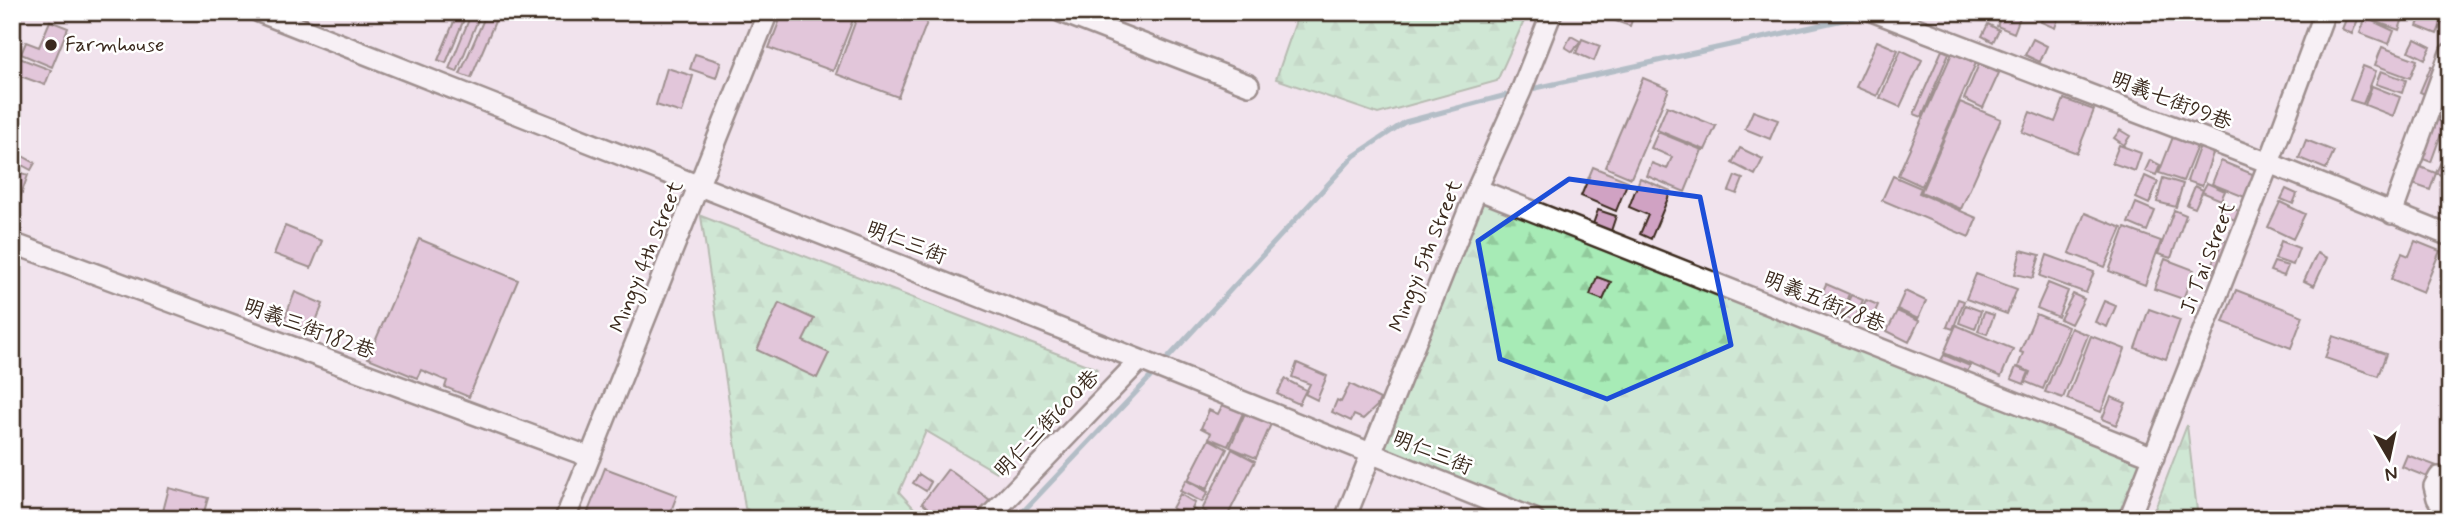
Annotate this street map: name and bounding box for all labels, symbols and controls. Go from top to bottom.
place label: Farmhouse [65,31,165,59]
marker: Farmhouse [43,37,59,53]
street label: 明義七街99巷 [2106,65,2236,137]
street label: Mingyi 5th Street [1383,175,1470,337]
street label: Mingyi 4th Street [604,176,691,337]
street label: Ji Tai Street [2174,197,2242,318]
street label: 明仁三街 [862,215,950,271]
street label: 明義五街78巷 [1759,265,1889,339]
street label: 明義三街182巷 [239,292,379,366]
street label: 明仁三街600巷 [988,364,1106,484]
north arrow [2354,422,2424,492]
street label: 明仁三街 [1388,424,1476,482]
text: N [2383,460,2400,487]

